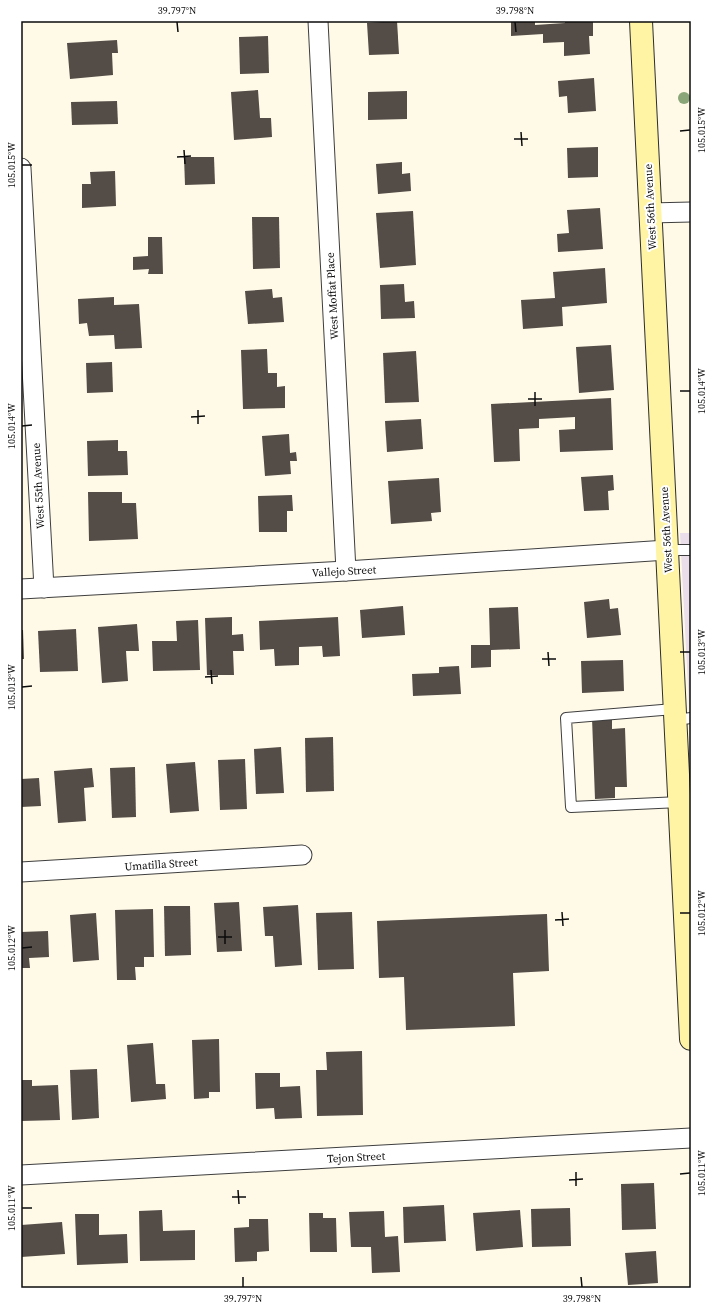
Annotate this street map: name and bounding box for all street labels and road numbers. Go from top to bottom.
street label: West 56th Avenue [641,163,660,250]
street label: West Moffat Place [323,252,342,340]
street label: West 55th Avenue [29,442,48,529]
street label: West 56th Avenue [657,486,676,573]
street label: Vallejo Street [311,562,377,581]
street label: Umatilla Street [124,854,198,875]
street label: Tejon Street [327,1148,386,1167]

